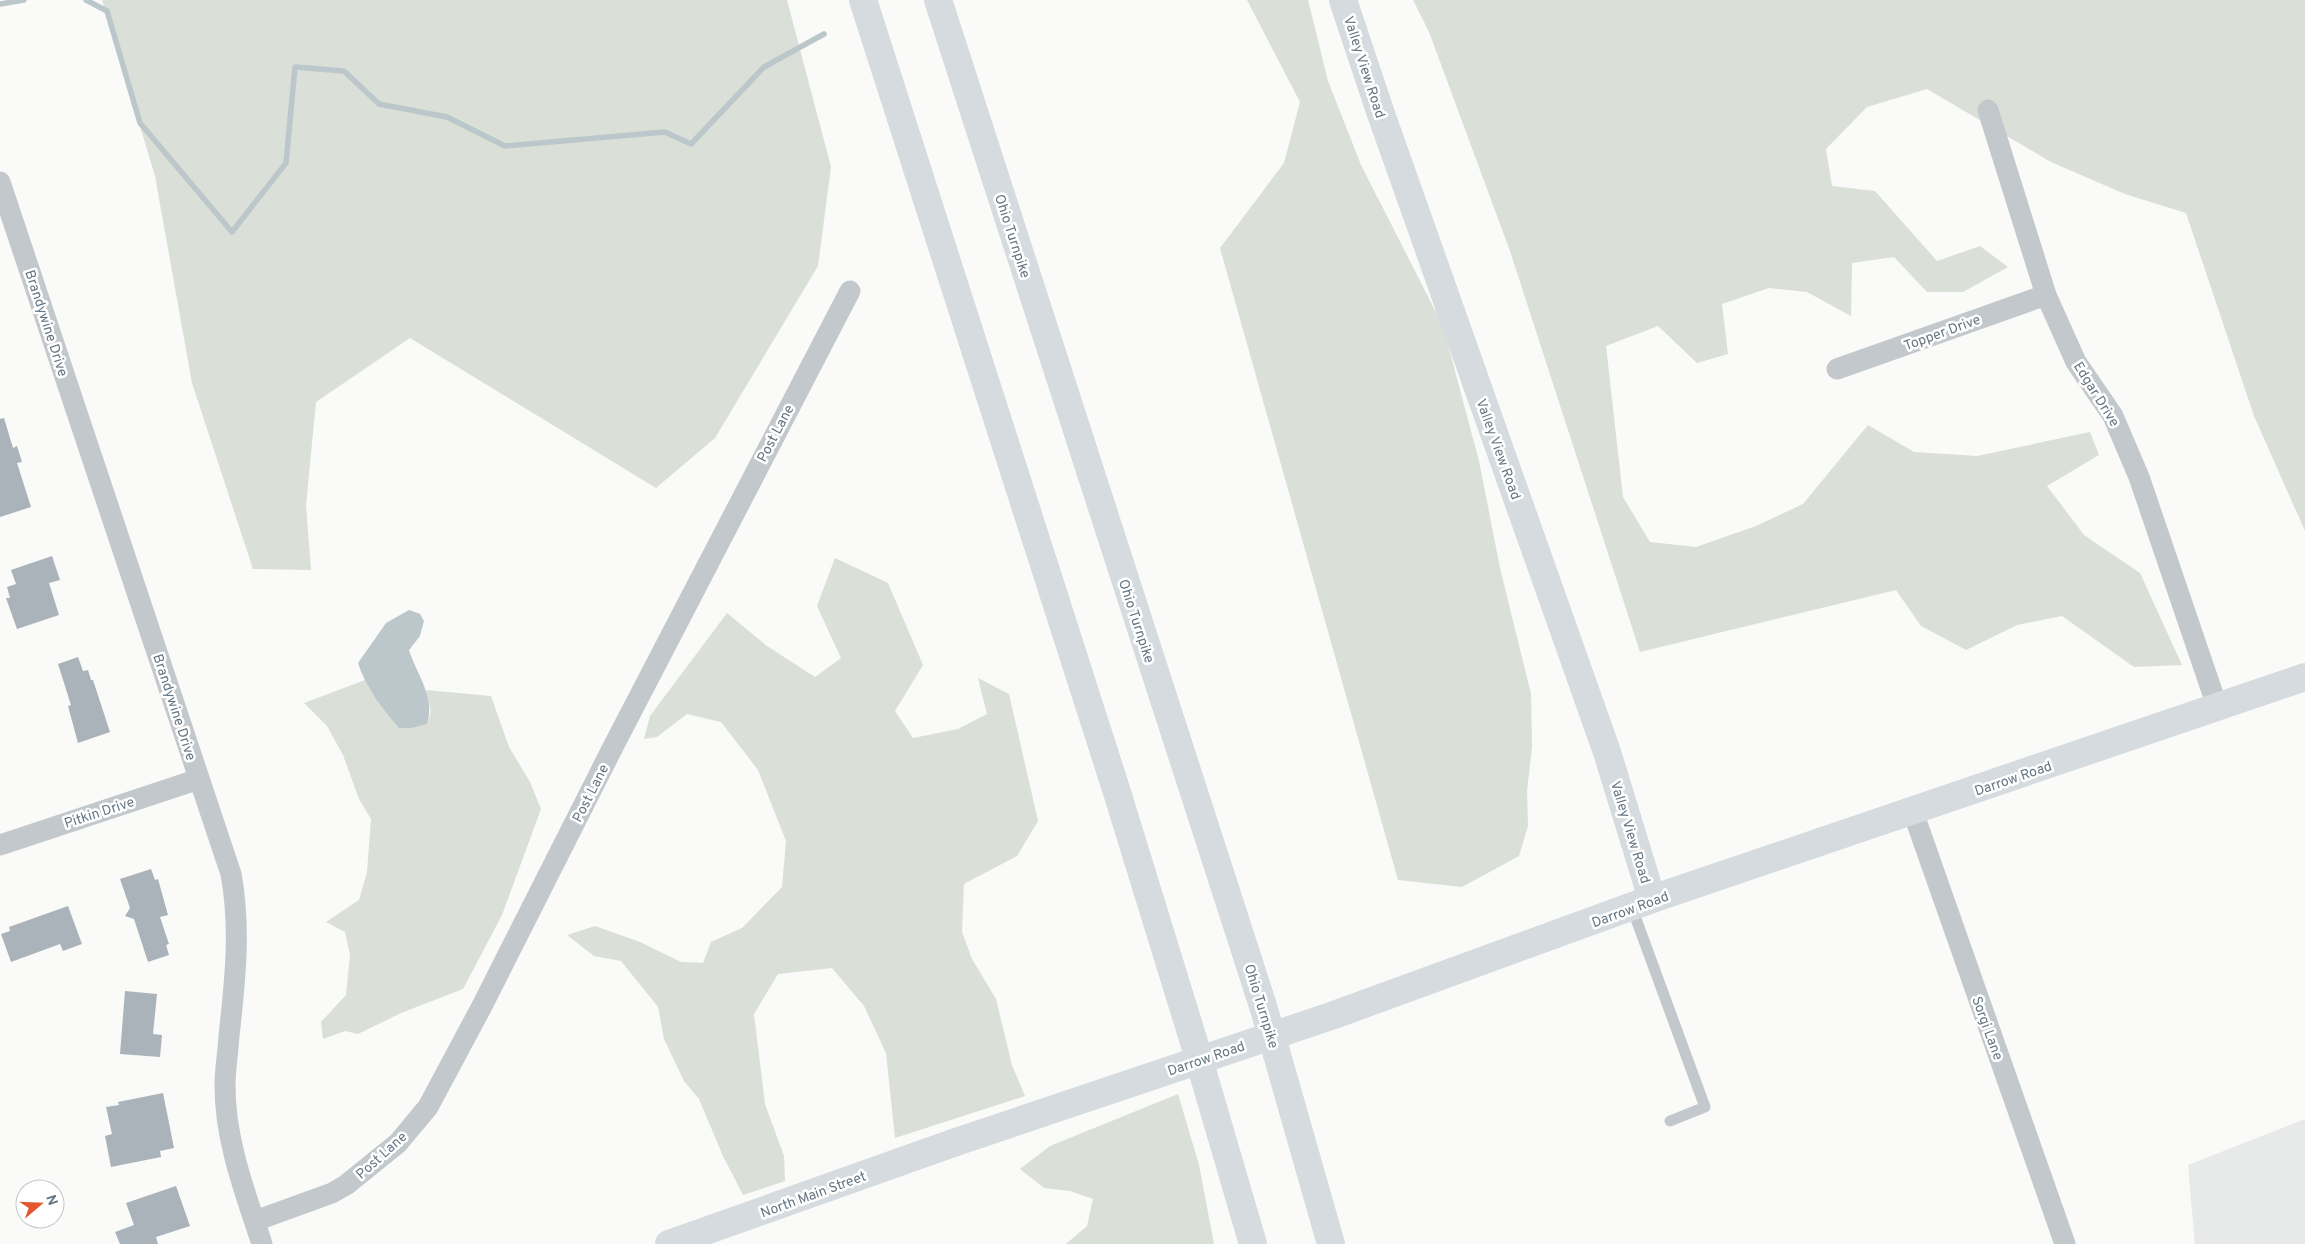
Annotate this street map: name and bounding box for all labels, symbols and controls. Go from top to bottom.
street label: Valley View Road [1339,14,1388,121]
street label: Ohio Turnpike [990,192,1033,281]
street label: Brandywine Drive [20,268,71,379]
street label: Topper Drive [1902,312,1983,355]
street label: Edgar Drive [2069,359,2122,430]
street label: Valley View Road [1471,397,1524,502]
street label: Post Lane [754,402,799,465]
street label: Ohio Turnpike [1114,577,1157,666]
street label: Brandywine Drive [148,652,199,763]
street label: Darrow Road [1973,758,2054,801]
street label: Post Lane [570,762,613,825]
street label: Valley View Road [1606,779,1653,886]
street label: Pitkin Drive [62,794,137,833]
street label: Darrow Road [1590,889,1671,932]
street label: Ohio Turnpike [1240,962,1281,1051]
street label: Sorgi Lane [1967,994,2006,1063]
street label: Darrow Road [1166,1038,1247,1081]
street label: Post Lane [353,1129,411,1183]
street label: North Main Street [758,1168,869,1222]
north arrow [15,1179,65,1229]
text: N [41,1193,61,1208]

